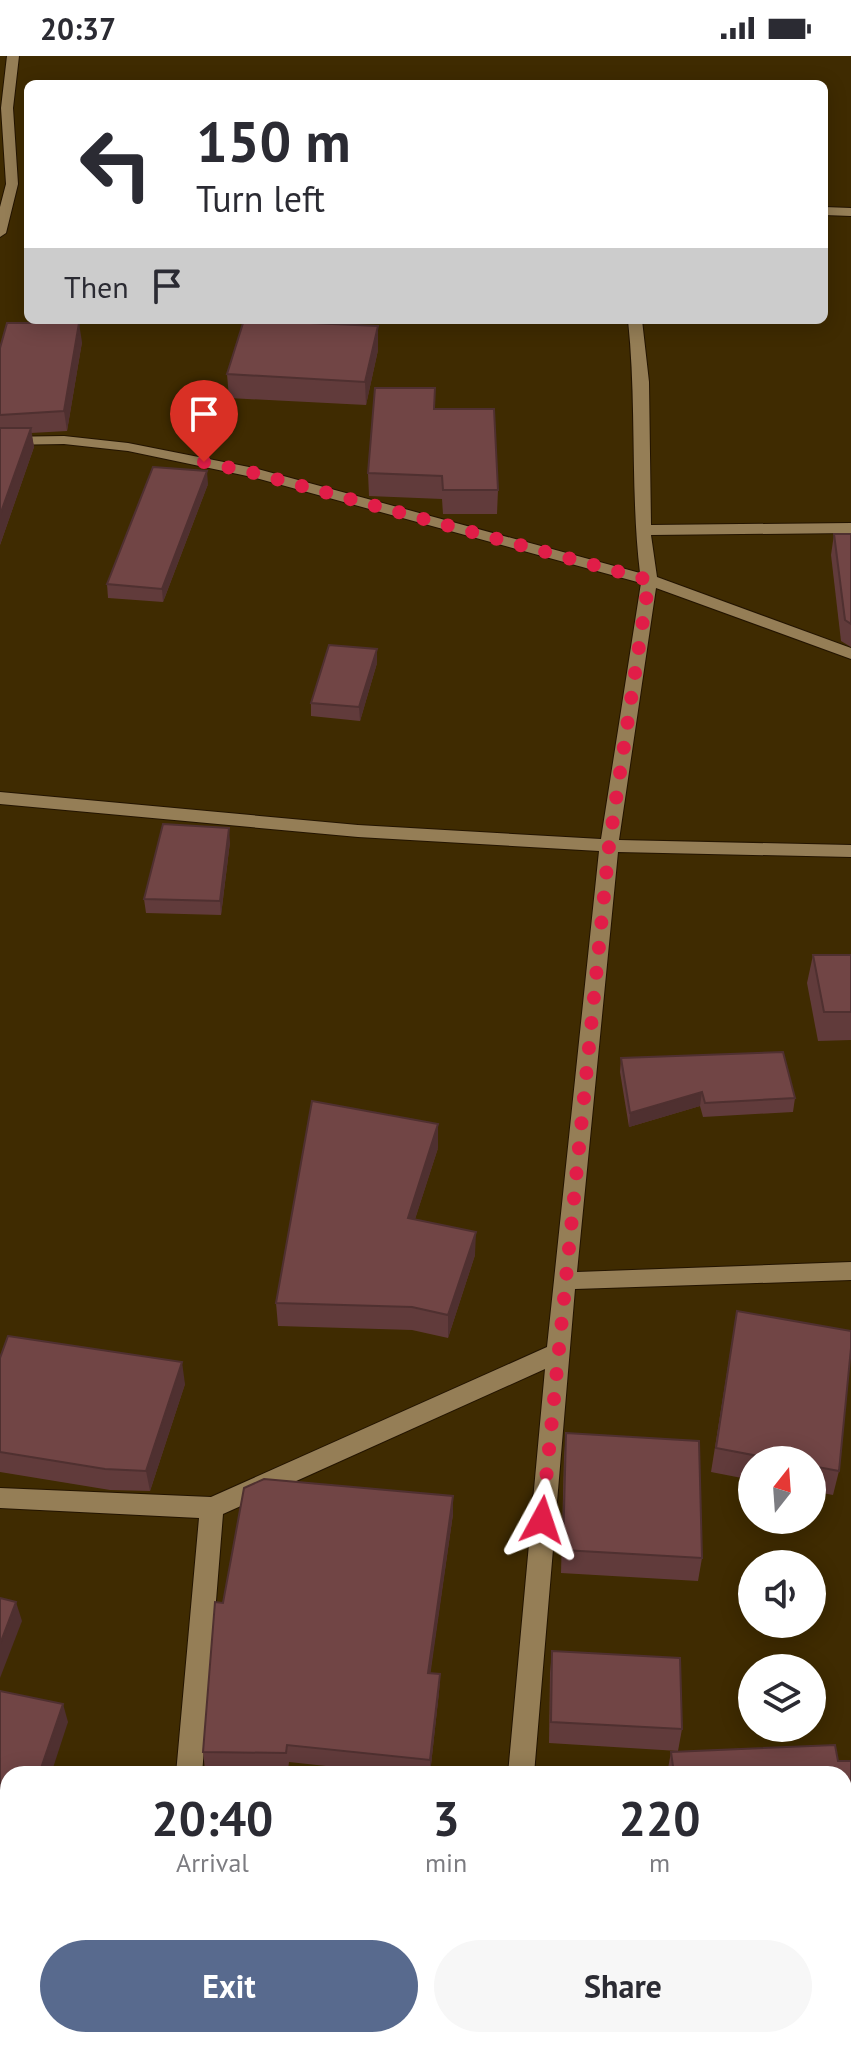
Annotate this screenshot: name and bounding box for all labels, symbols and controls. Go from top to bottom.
text: 20:37 [40,9,116,48]
text: 150 m [196,105,351,177]
icon: left [64,112,168,216]
text: Turn left [196,175,325,222]
icon: arrive [145,264,189,308]
text: Then [64,267,129,306]
pin [170,380,238,462]
icon: arrive [182,392,226,436]
north arrow [738,1446,826,1534]
map controls [738,1446,826,1742]
position arrow [500,1478,584,1562]
button: sound [738,1550,826,1638]
button: layers [738,1654,826,1742]
text: 20:40 [152,1787,273,1849]
text: 3 [432,1787,460,1849]
text: 220 [619,1787,700,1849]
text: Arrival [176,1846,249,1879]
text: min [425,1846,467,1879]
text: m [649,1846,670,1879]
button: Exit [40,1940,418,2032]
button: Share [434,1940,812,2032]

